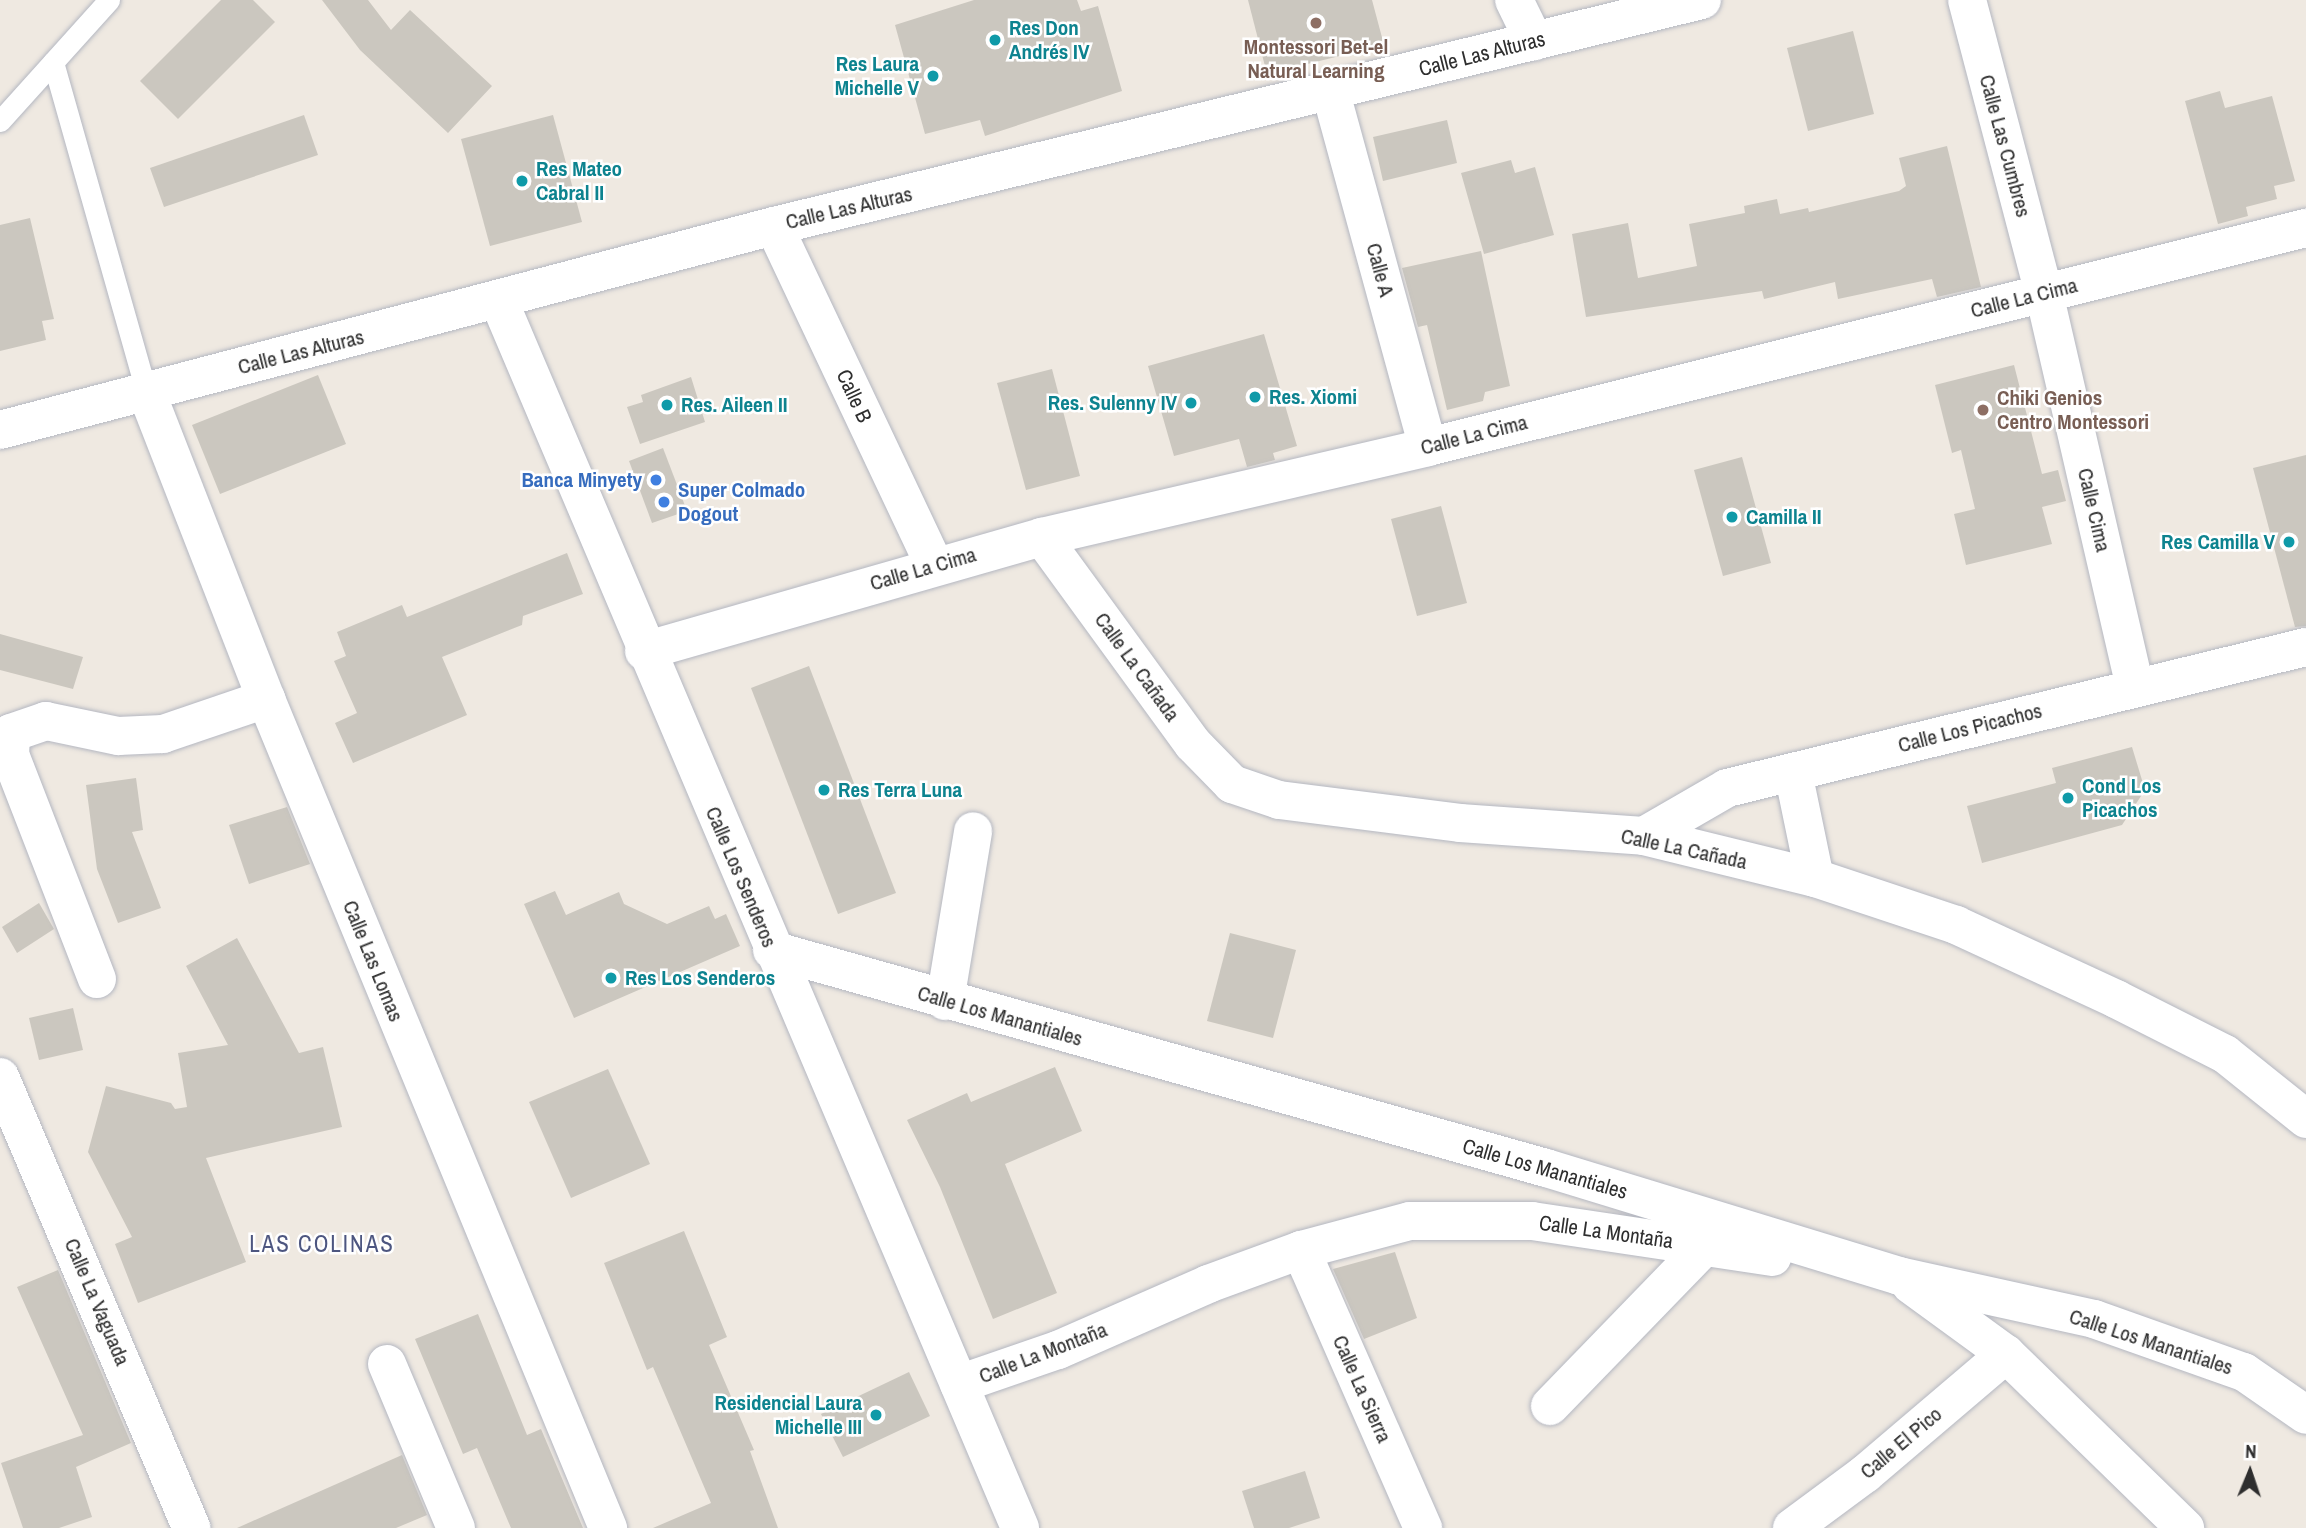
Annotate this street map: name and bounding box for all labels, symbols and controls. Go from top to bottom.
place label: Res Don Andrés IV [1009,15,1089,65]
marker: Montessori Bet-el Natural Learning [1308,15,1324,31]
street label: Calle Las Alturas [1416,26,1548,82]
marker: Res Don Andrés IV [987,32,1003,48]
place label: Montessori Bet-el Natural Learning [1244,34,1388,84]
place label: Res Laura Michelle V [835,51,919,101]
marker: Res Laura Michelle V [925,68,941,84]
street label: Calle Las Cumbres [1974,72,2036,220]
place label: Res Mateo Cabral II [536,156,622,206]
marker: Res Mateo Cabral II [514,173,530,189]
street label: Calle Las Alturas [783,181,915,235]
street label: Calle A [1361,240,1399,300]
street label: Calle La Cima [1968,273,2080,323]
street label: Calle Las Alturas [235,324,367,380]
street label: Calle B [831,366,877,426]
place label: Res. Xiomi [1269,384,1357,410]
place label: Chiki Genios Centro Montessori [1997,385,2149,435]
marker: Res. Xiomi [1247,389,1263,405]
place label: Res. Sulenny IV [1048,390,1177,416]
place label: Res. Aileen II [681,392,788,418]
marker: Res. Sulenny IV [1183,395,1199,411]
marker: Res. Aileen II [659,397,675,413]
marker: Chiki Genios Centro Montessori [1975,402,1991,418]
street label: Calle La Cima [1418,410,1530,460]
street label: Calle Cima [2072,466,2116,554]
place label: Banca Minyety [521,467,642,493]
marker: Banca Minyety [648,472,664,488]
place label: Super Colmado Dogout [678,477,805,527]
marker: Super Colmado Dogout [656,494,672,510]
place label: Camilla II [1746,504,1822,530]
marker: Camilla II [1724,509,1740,525]
place label: Res Camilla V [2161,529,2275,555]
marker: Res Camilla V [2281,534,2297,550]
street label: Calle La Cima [867,542,979,596]
street label: Calle La Cañada [1089,608,1185,726]
street label: Calle Los Picachos [1895,698,2045,758]
place label: Cond Los Picachos [2082,773,2161,823]
place label: Res Terra Luna [838,777,962,803]
marker: Res Terra Luna [816,782,832,798]
marker: Cond Los Picachos [2060,790,2076,806]
street label: Calle Los Senderos [700,803,782,951]
street label: Calle La Cañada [1619,823,1749,875]
street label: Calle Las Lomas [337,897,409,1025]
place label: Res Los Senderos [625,965,775,991]
marker: Res Los Senderos [603,970,619,986]
street label: Calle Los Manantiales [915,980,1085,1052]
street label: Calle Los Manantiales [1460,1133,1630,1205]
street label: Calle La Montaña [1537,1210,1675,1254]
district label: LAS COLINAS [251,1230,393,1258]
street label: Calle La Vaguada [59,1235,135,1369]
street label: Calle Los Manantiales [2066,1304,2236,1380]
street label: Calle La Montaña [975,1317,1111,1389]
street label: Calle La Sierra [1327,1331,1397,1447]
place label: Residencial Laura Michelle III [715,1390,862,1440]
street label: Calle El Pico [1855,1402,1947,1484]
marker: Residencial Laura Michelle III [868,1407,884,1423]
north arrow [2215,1437,2285,1507]
text: N [2245,1438,2257,1464]

